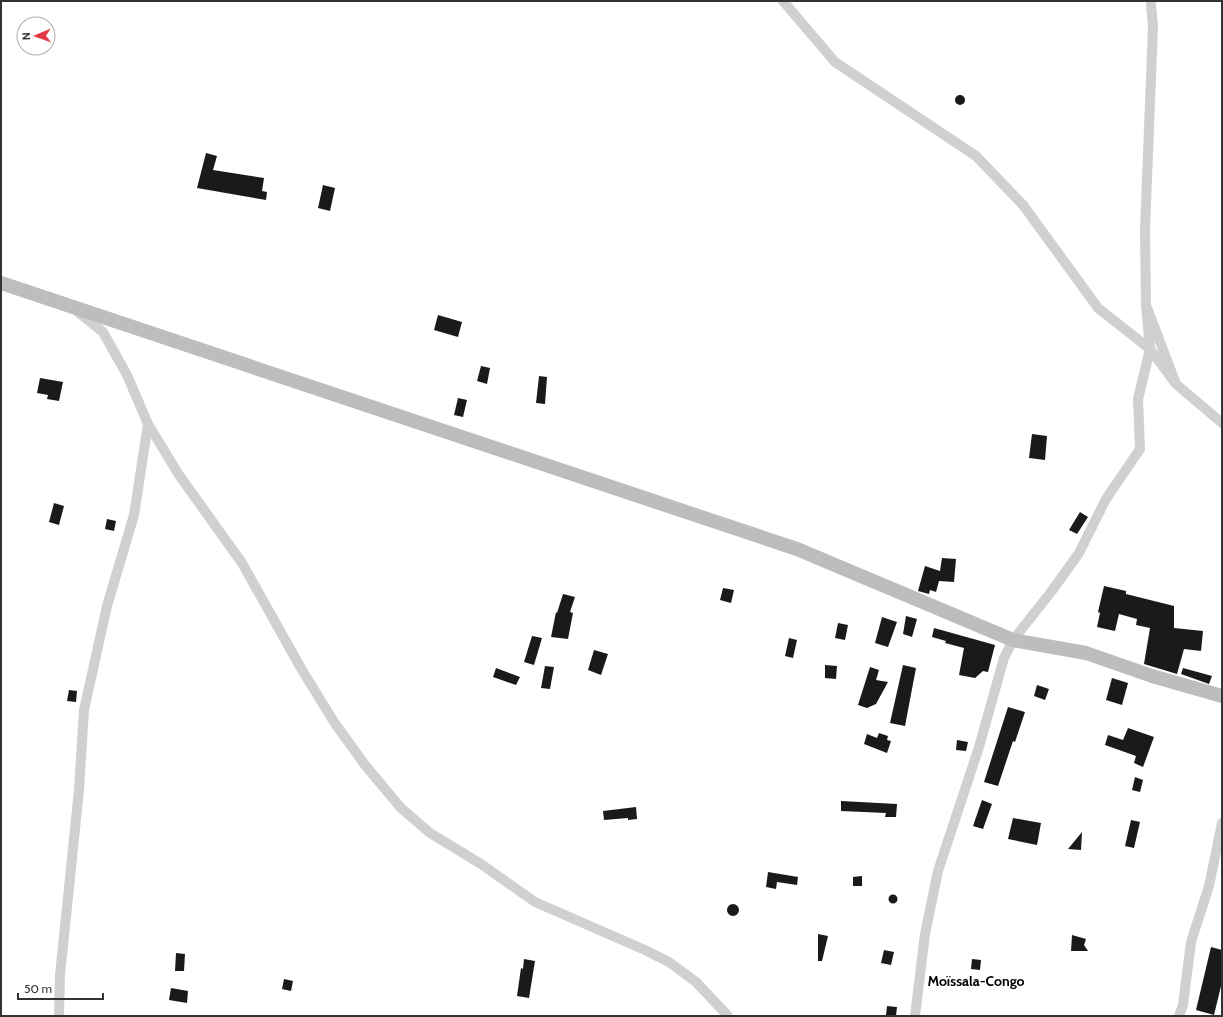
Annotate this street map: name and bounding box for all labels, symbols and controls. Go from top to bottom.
north arrow [16,16,56,56]
text: N [19,32,33,40]
district label: Moïssala-Congo [927,972,1025,990]
scale bar [18,975,103,1001]
text: 50 m [24,981,52,996]

